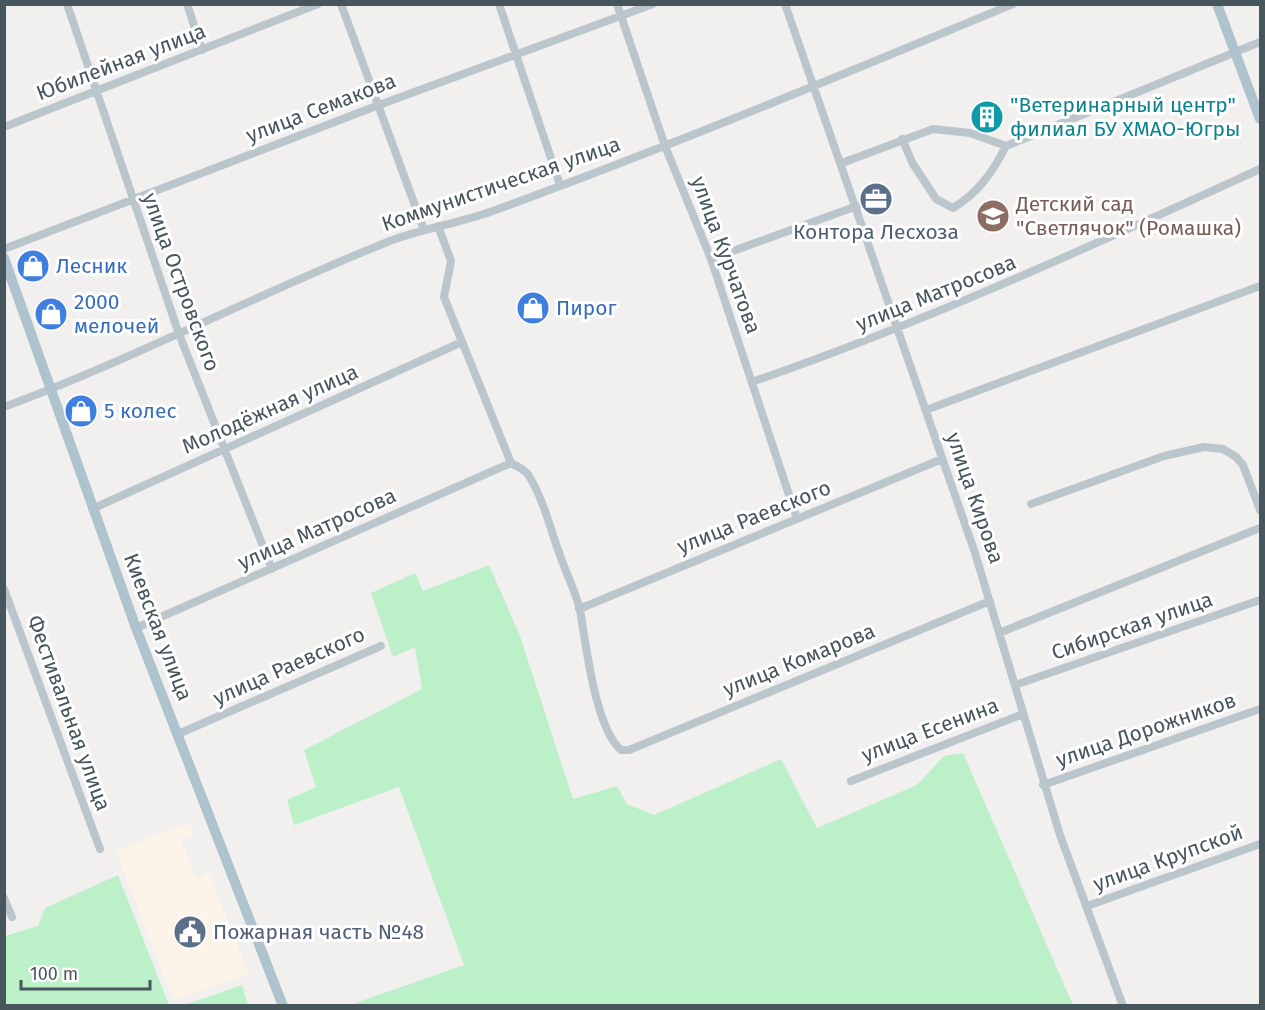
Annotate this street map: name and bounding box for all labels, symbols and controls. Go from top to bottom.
street label: Юбилейная улица [33,18,209,106]
street label: улица Семакова [242,67,400,149]
place label: "Ветеринарный центр" филиал БУ ХМАО-Югры [1010,92,1240,142]
building icon: "Ветеринарный центр" филиал БУ ХМАО-Югры [969,99,1005,135]
street label: Коммунистическая улица [378,131,624,237]
street label: улица Курчатова [685,173,767,337]
office icon: Контора Лесхоза [858,181,894,217]
street label: улица Островского [137,189,225,375]
place label: Детский сад "Светлячок" (Ромашка) [1015,191,1241,241]
school or university icon: Детский сад "Светлячок" (Ромашка) [975,198,1011,234]
place label: Контора Лесхоза [793,219,959,245]
shop icon: Лесник [15,248,51,284]
street label: улица Матросова [852,249,1020,337]
place label: Лесник [56,253,127,279]
place label: 2000 мелочей [74,289,159,339]
shop icon: Пирог [515,290,551,326]
place label: Пирог [556,295,617,321]
shop icon: 2000 мелочей [33,296,69,332]
street label: Молодёжная улица [178,358,362,460]
shop icon: 5 колес [63,393,99,429]
place label: 5 колес [104,398,176,424]
street label: улица Кирова [940,429,1010,567]
street label: улица Раевского [673,474,835,560]
street label: улица Матросова [234,482,400,576]
street label: Киевская улица [118,550,198,704]
street label: Сибирская улица [1048,586,1216,666]
street label: Фестивальная улица [22,612,116,814]
street label: улица Комарова [719,618,879,702]
street label: улица Раевского [209,621,369,711]
street label: улица Дорожников [1053,687,1239,773]
street label: улица Есенина [858,692,1002,768]
street label: улица Крупской [1090,819,1246,897]
public building icon: Пожарная часть №48 [172,914,208,950]
place label: Пожарная часть №48 [213,919,424,945]
scale bar [21,953,150,991]
text: 100 m [30,963,78,985]

